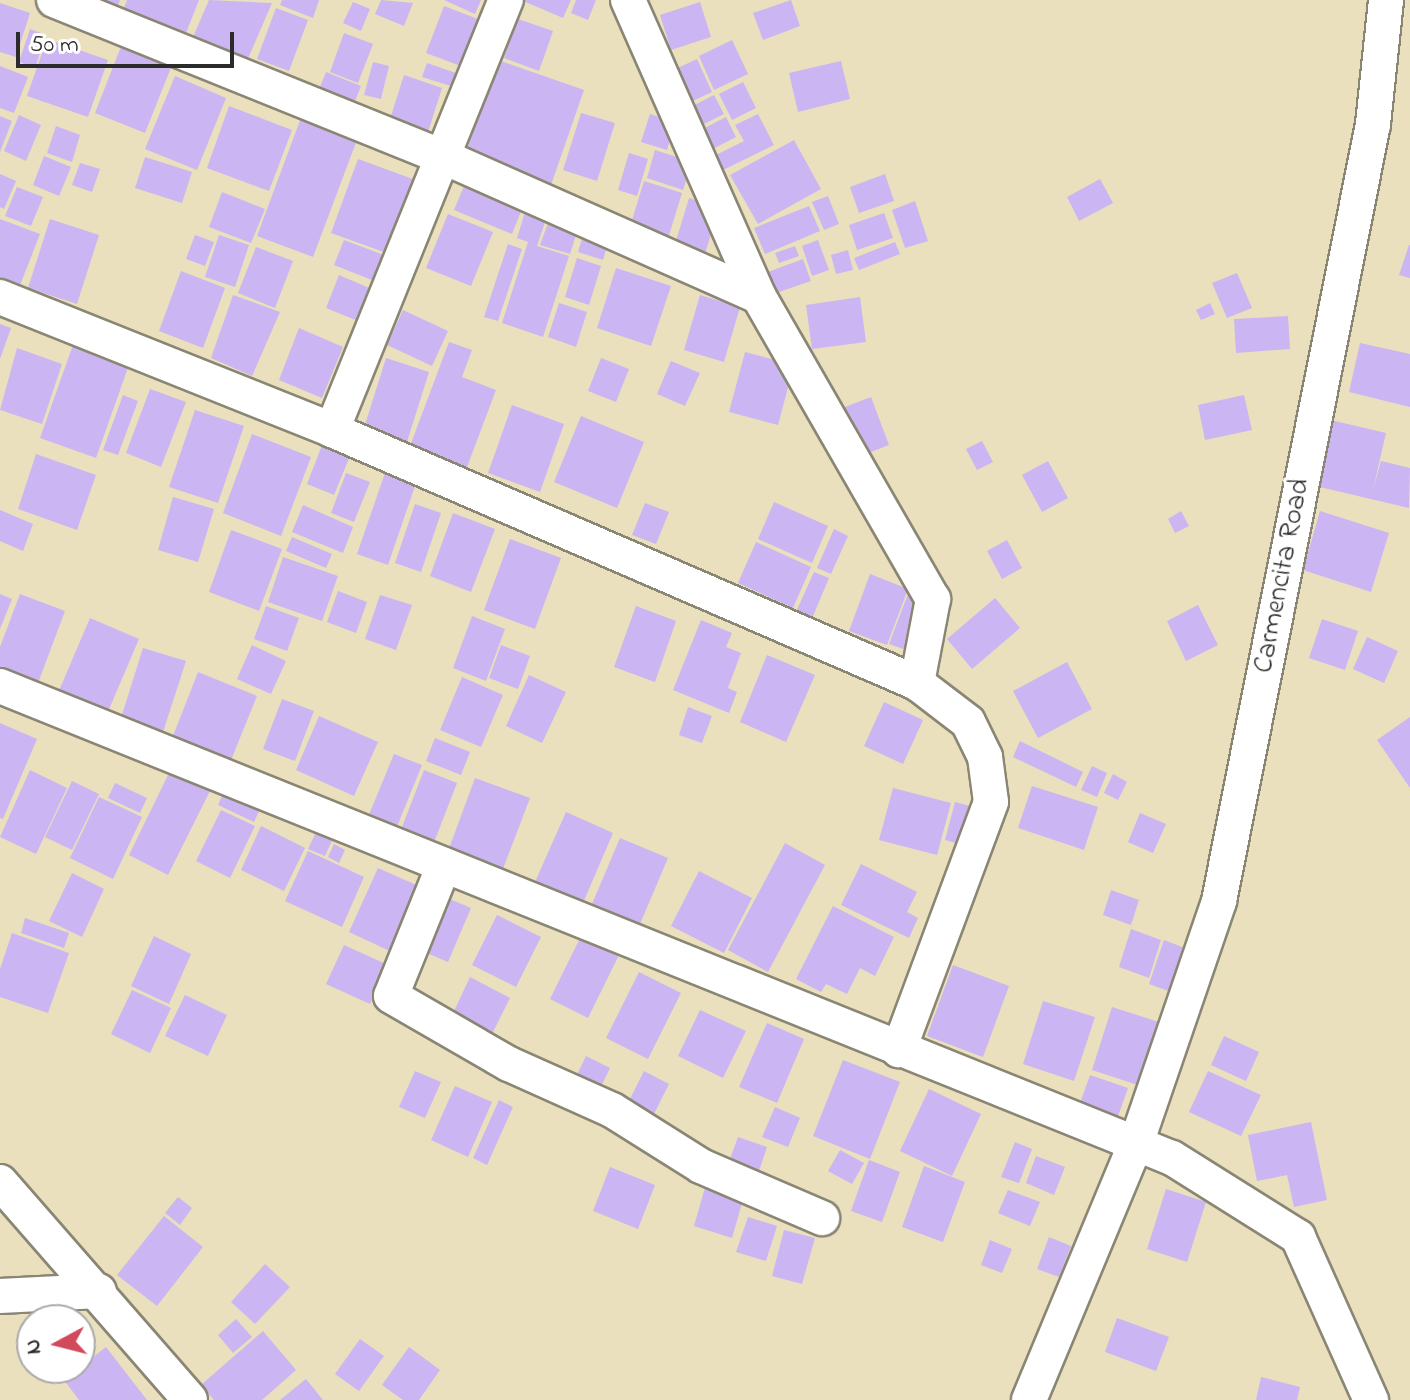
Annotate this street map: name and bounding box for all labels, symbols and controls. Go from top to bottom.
scale bar [20,16,238,66]
text: 50 m [30,28,79,63]
street label: Carmencita Road [1248,476,1318,676]
north arrow [16,1304,96,1384]
text: N [17,1337,51,1356]

